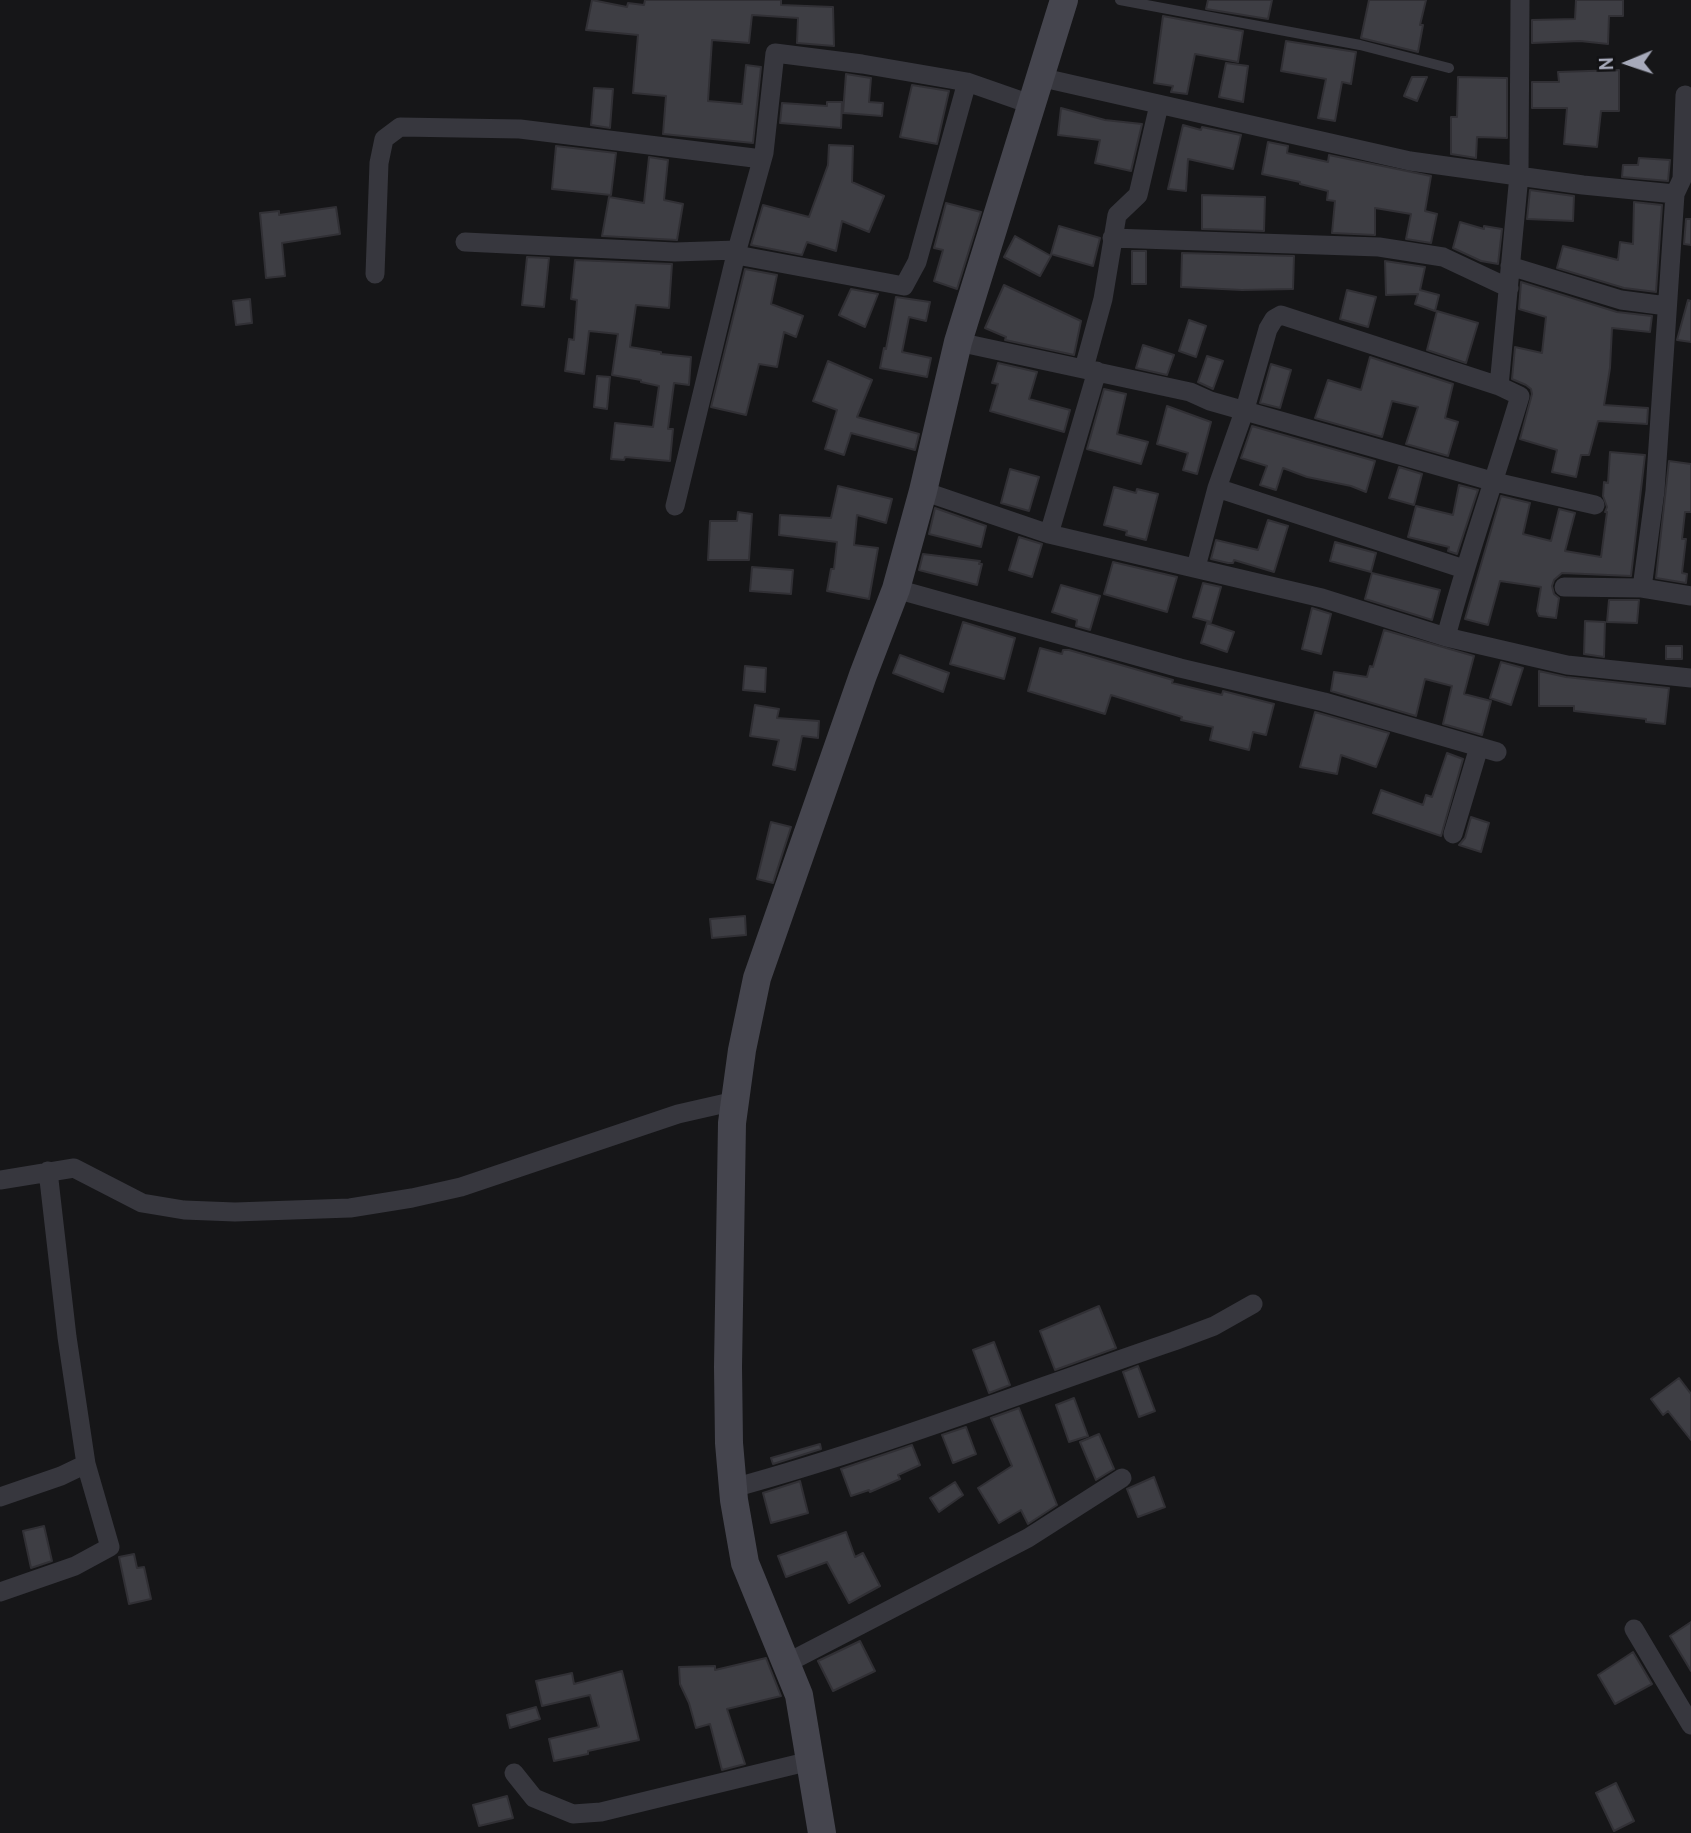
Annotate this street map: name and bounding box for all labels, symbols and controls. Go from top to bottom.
north arrow [1593,28,1663,98]
text: N [1595,57,1618,71]

